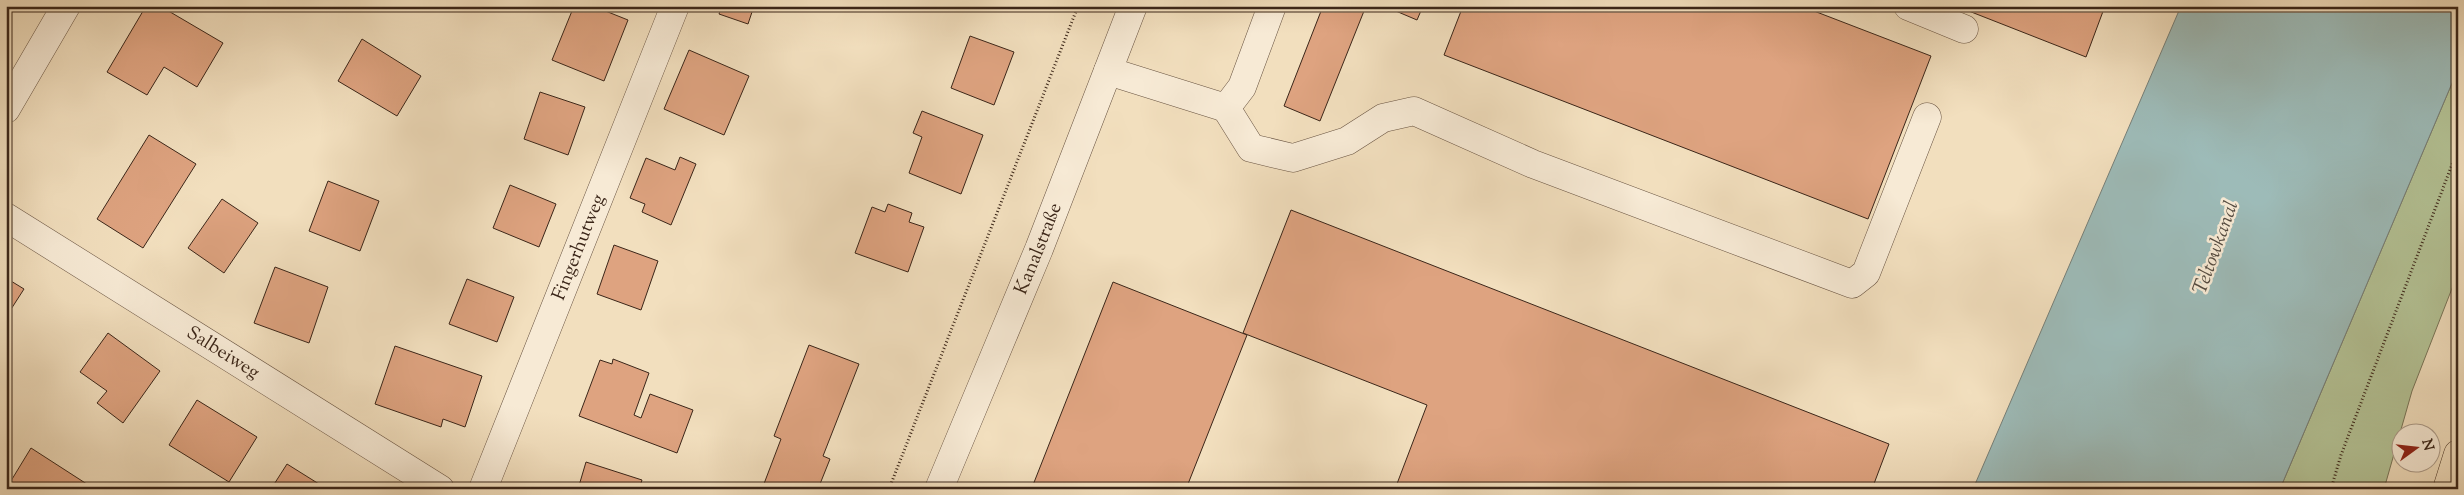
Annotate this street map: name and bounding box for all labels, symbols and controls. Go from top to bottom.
street label: Fingerhutweg [546,190,612,304]
water label: Teltowkanal [2187,197,2247,299]
street label: Kanalstraße [1008,199,1069,299]
street label: Salbeiweg [181,320,265,386]
north arrow [2392,422,2442,472]
text: N [2416,437,2438,453]

